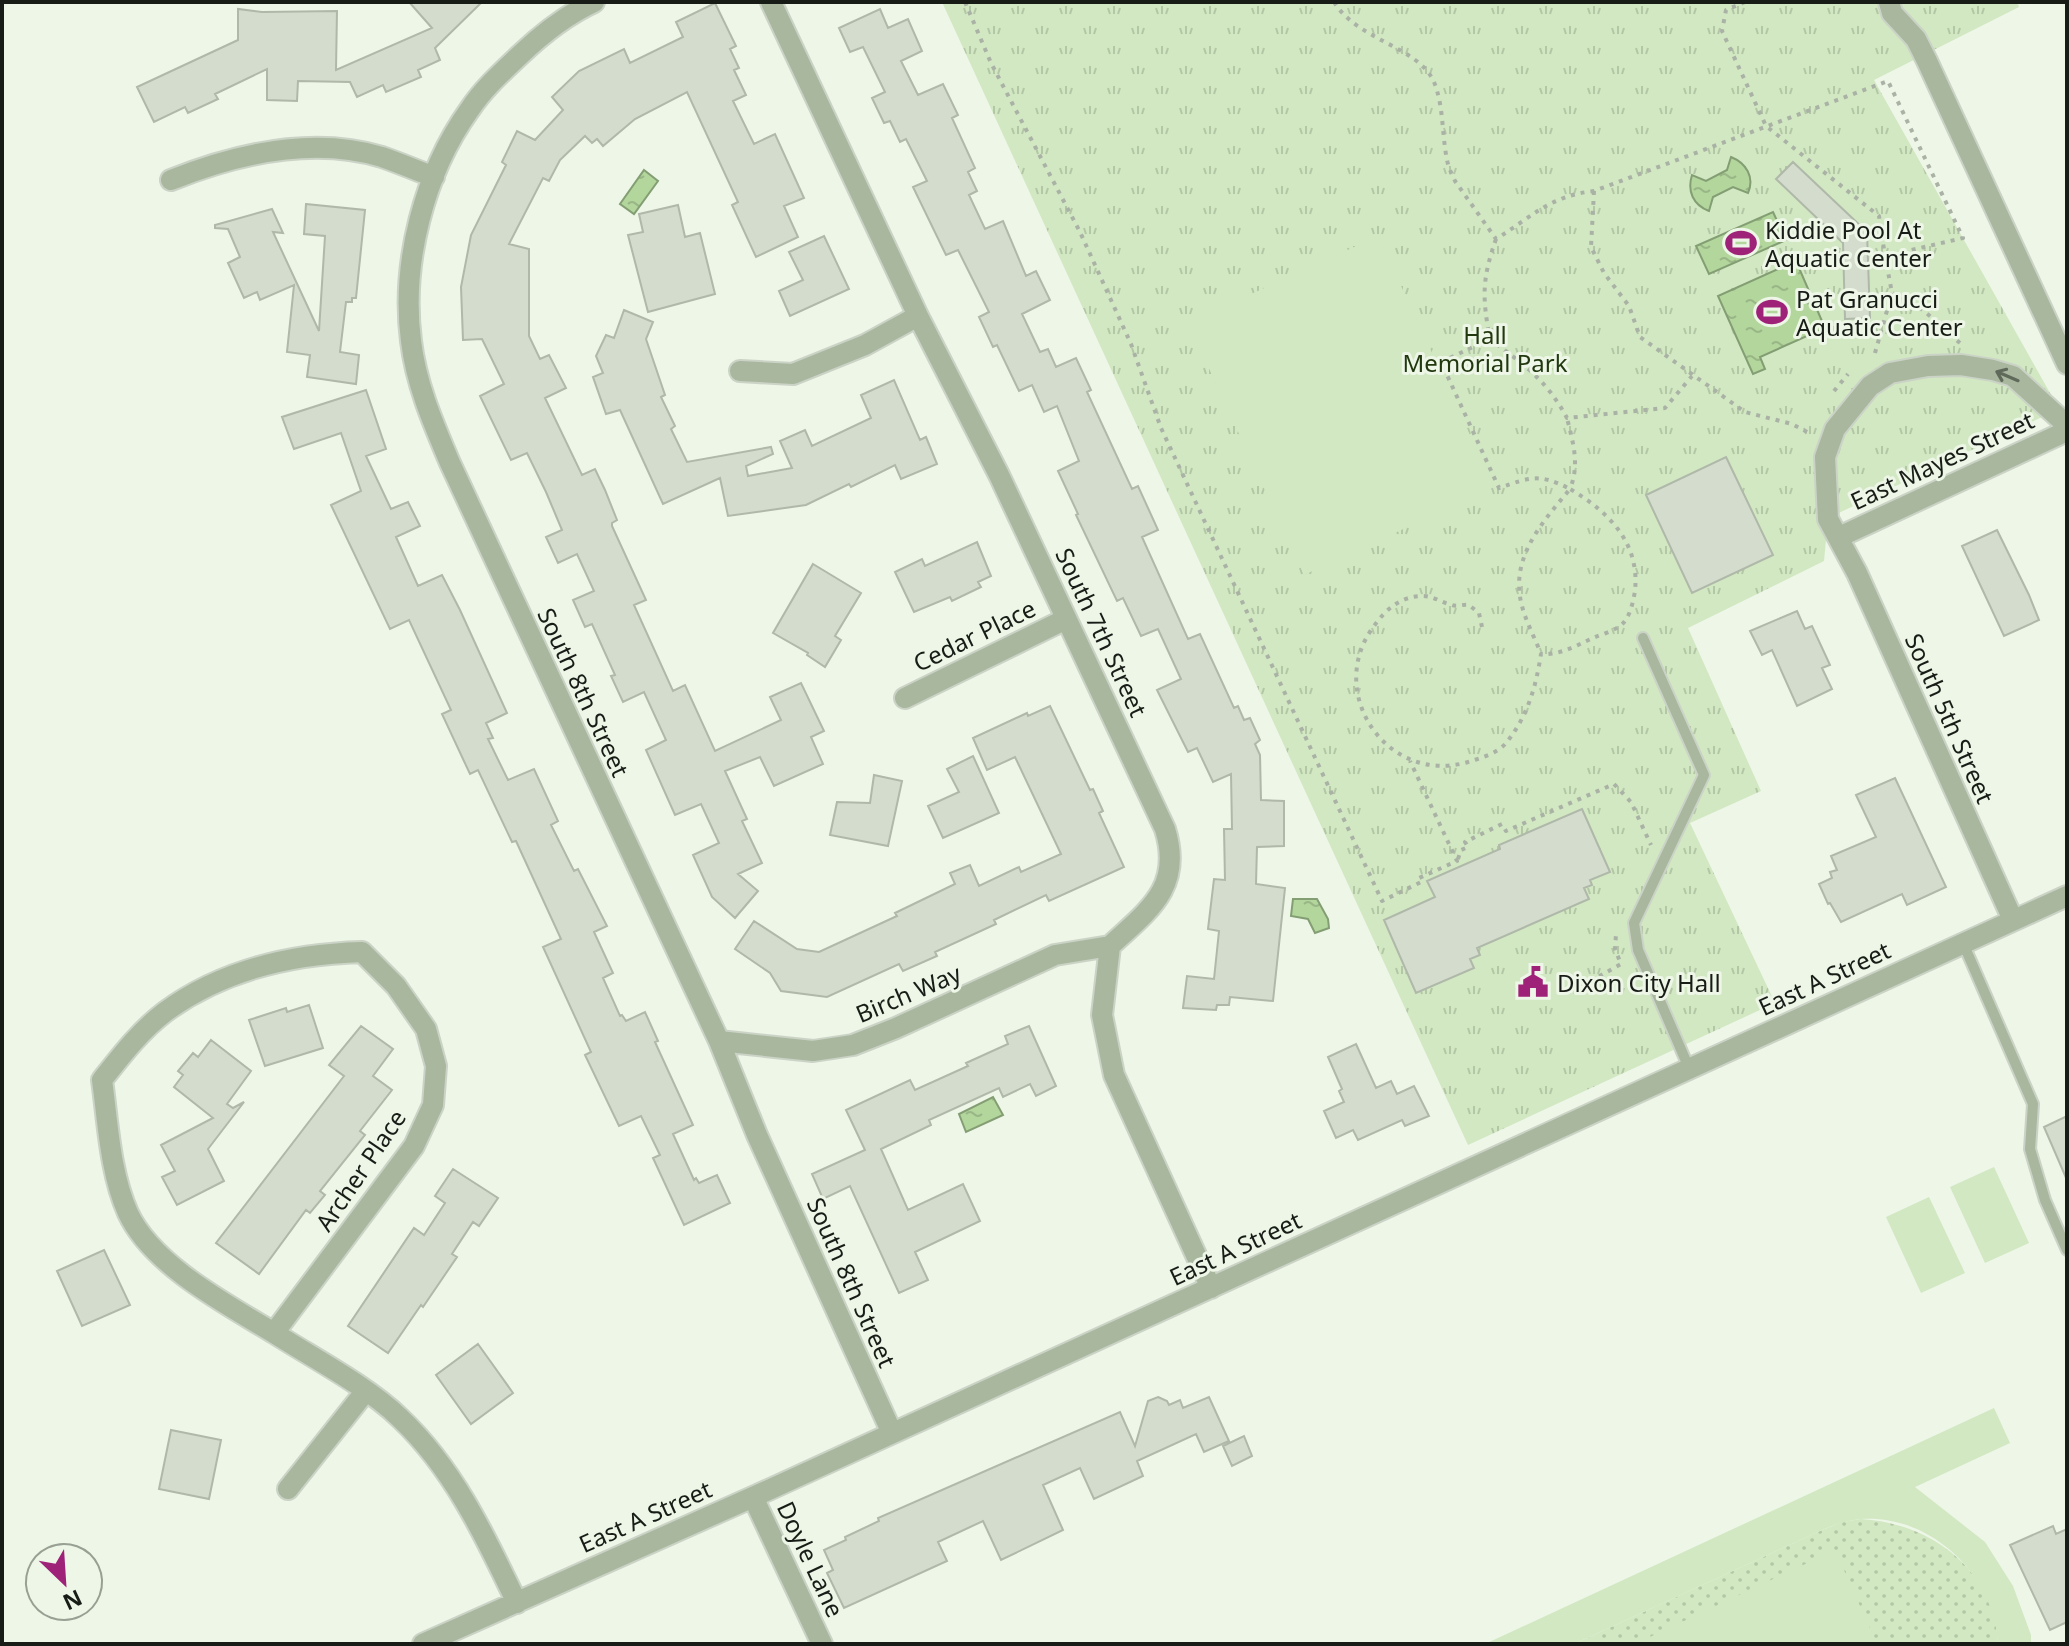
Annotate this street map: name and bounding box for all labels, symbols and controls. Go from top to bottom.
place label: Kiddie Pool At Aquatic Center [1765,213,1932,274]
sports icon: Kiddie Pool At Aquatic Center [1724,226,1758,260]
place label: Pat Granucci Aquatic Center [1796,282,1963,343]
sports icon: Pat Granucci Aquatic Center [1755,295,1789,329]
park label: Hall Memorial Park [1403,318,1568,379]
one-way arrow [1996,368,2020,383]
street label: East Mayes Street [1845,403,2039,517]
street label: South 7th Street [1048,542,1156,722]
street label: Cedar Place [907,591,1041,679]
street label: South 8th Street [530,602,638,782]
street label: South 5th Street [1898,628,2002,808]
street label: East A Street [1753,933,1896,1023]
street label: Birch Way [850,956,966,1030]
public building icon: Dixon City Hall [1516,965,1550,999]
place label: Dixon City Hall [1557,966,1721,999]
street label: Archer Place [307,1103,413,1237]
street label: South 8th Street [800,1192,904,1372]
street label: East A Street [1164,1203,1307,1293]
street label: East A Street [574,1472,717,1560]
street label: Doyle Lane [770,1496,852,1622]
north arrow [24,1542,104,1622]
text: N [58,1584,87,1618]

